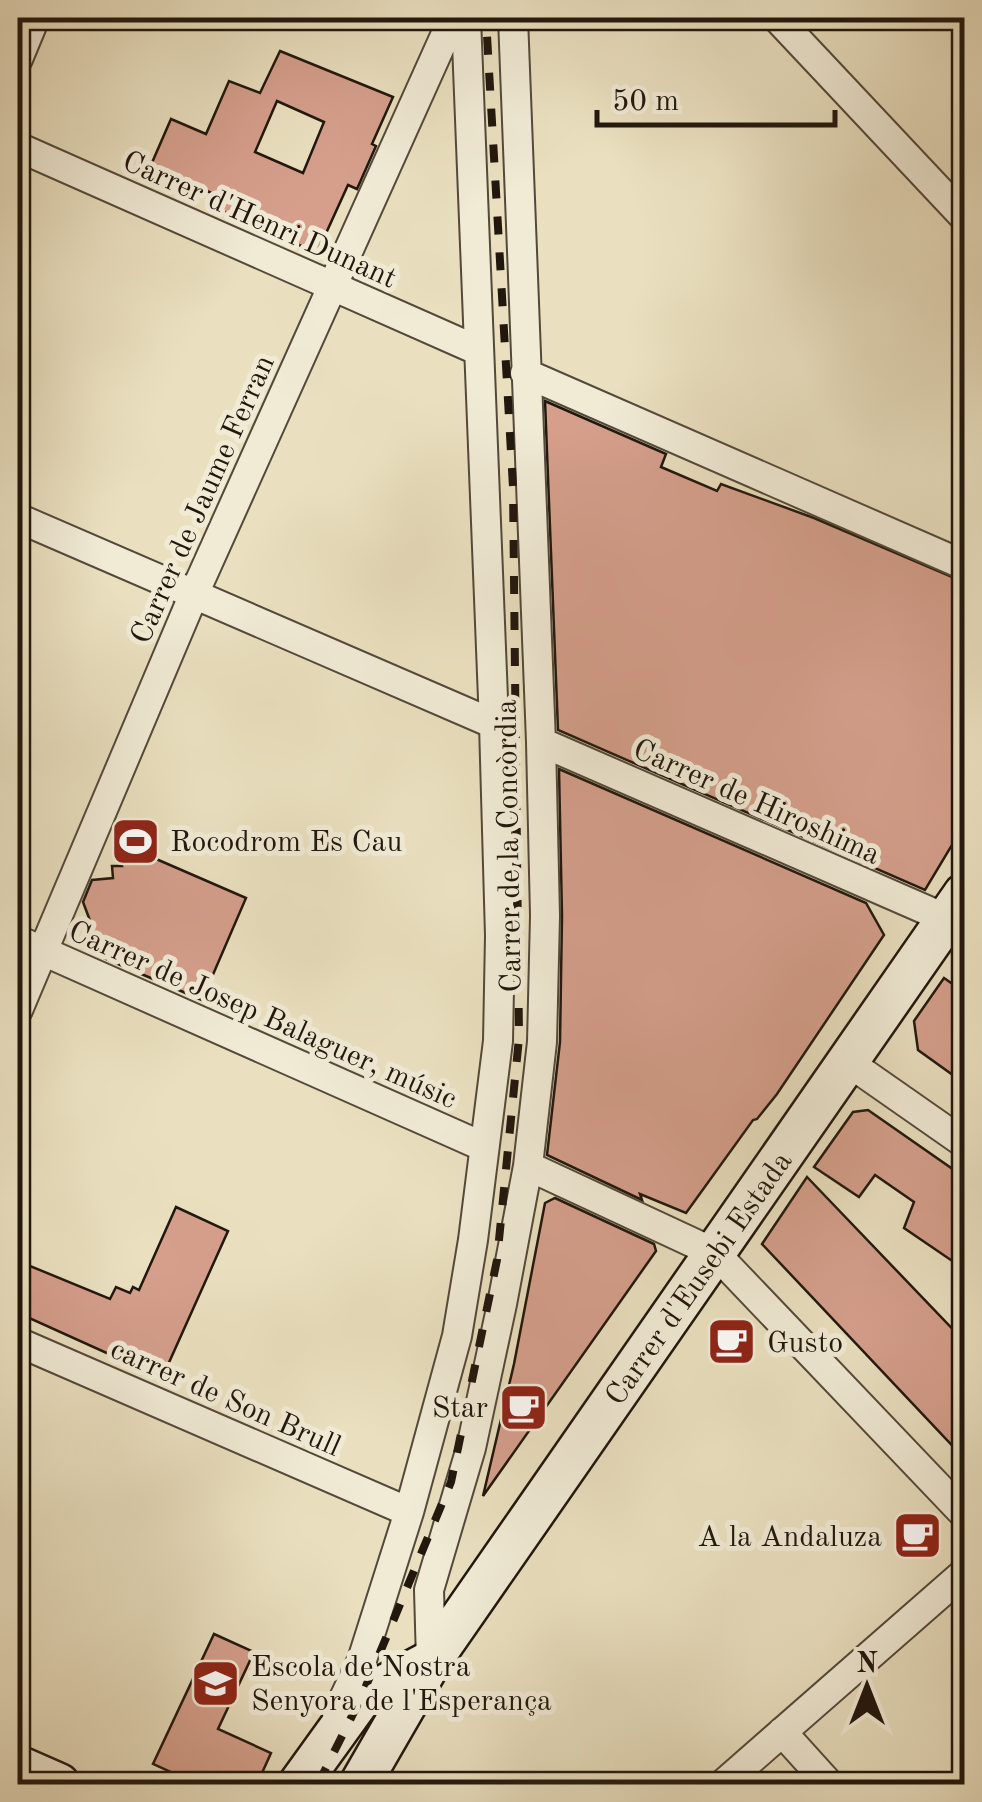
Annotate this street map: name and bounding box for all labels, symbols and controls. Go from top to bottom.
scale bar [597,65,834,127]
text: 50 m [612,87,679,117]
street label: Carrer d'Henri Dunant [118,147,401,295]
street label: Carrer de Jaume Ferran [127,351,281,649]
street label: Carrer de la Concòrdia [492,699,528,993]
street label: Carrer de Hiroshima [628,735,884,871]
sports icon: Rocodrom Es Cau [109,815,161,867]
place label: Rocodrom Es Cau [170,828,402,858]
street label: Carrer de Josep Balaguer, músic [64,916,461,1115]
street label: Carrer d'Eusebi Estada [601,1147,799,1411]
cafe icon: Gusto [706,1316,758,1368]
place label: Gusto [767,1329,843,1359]
street label: carrer de Son Brull [106,1335,345,1463]
cafe icon: Star [497,1381,549,1433]
place label: Star [432,1394,488,1424]
cafe icon: A la Andaluza [891,1510,943,1562]
place label: A la Andaluza [698,1523,882,1553]
north arrow [817,1637,917,1737]
text: N [856,1651,878,1679]
place label: Escola de Nostra Senyora de l'Esperança [251,1653,552,1717]
school or university icon: Escola de Nostra Senyora de l'Esperança [190,1657,242,1709]

